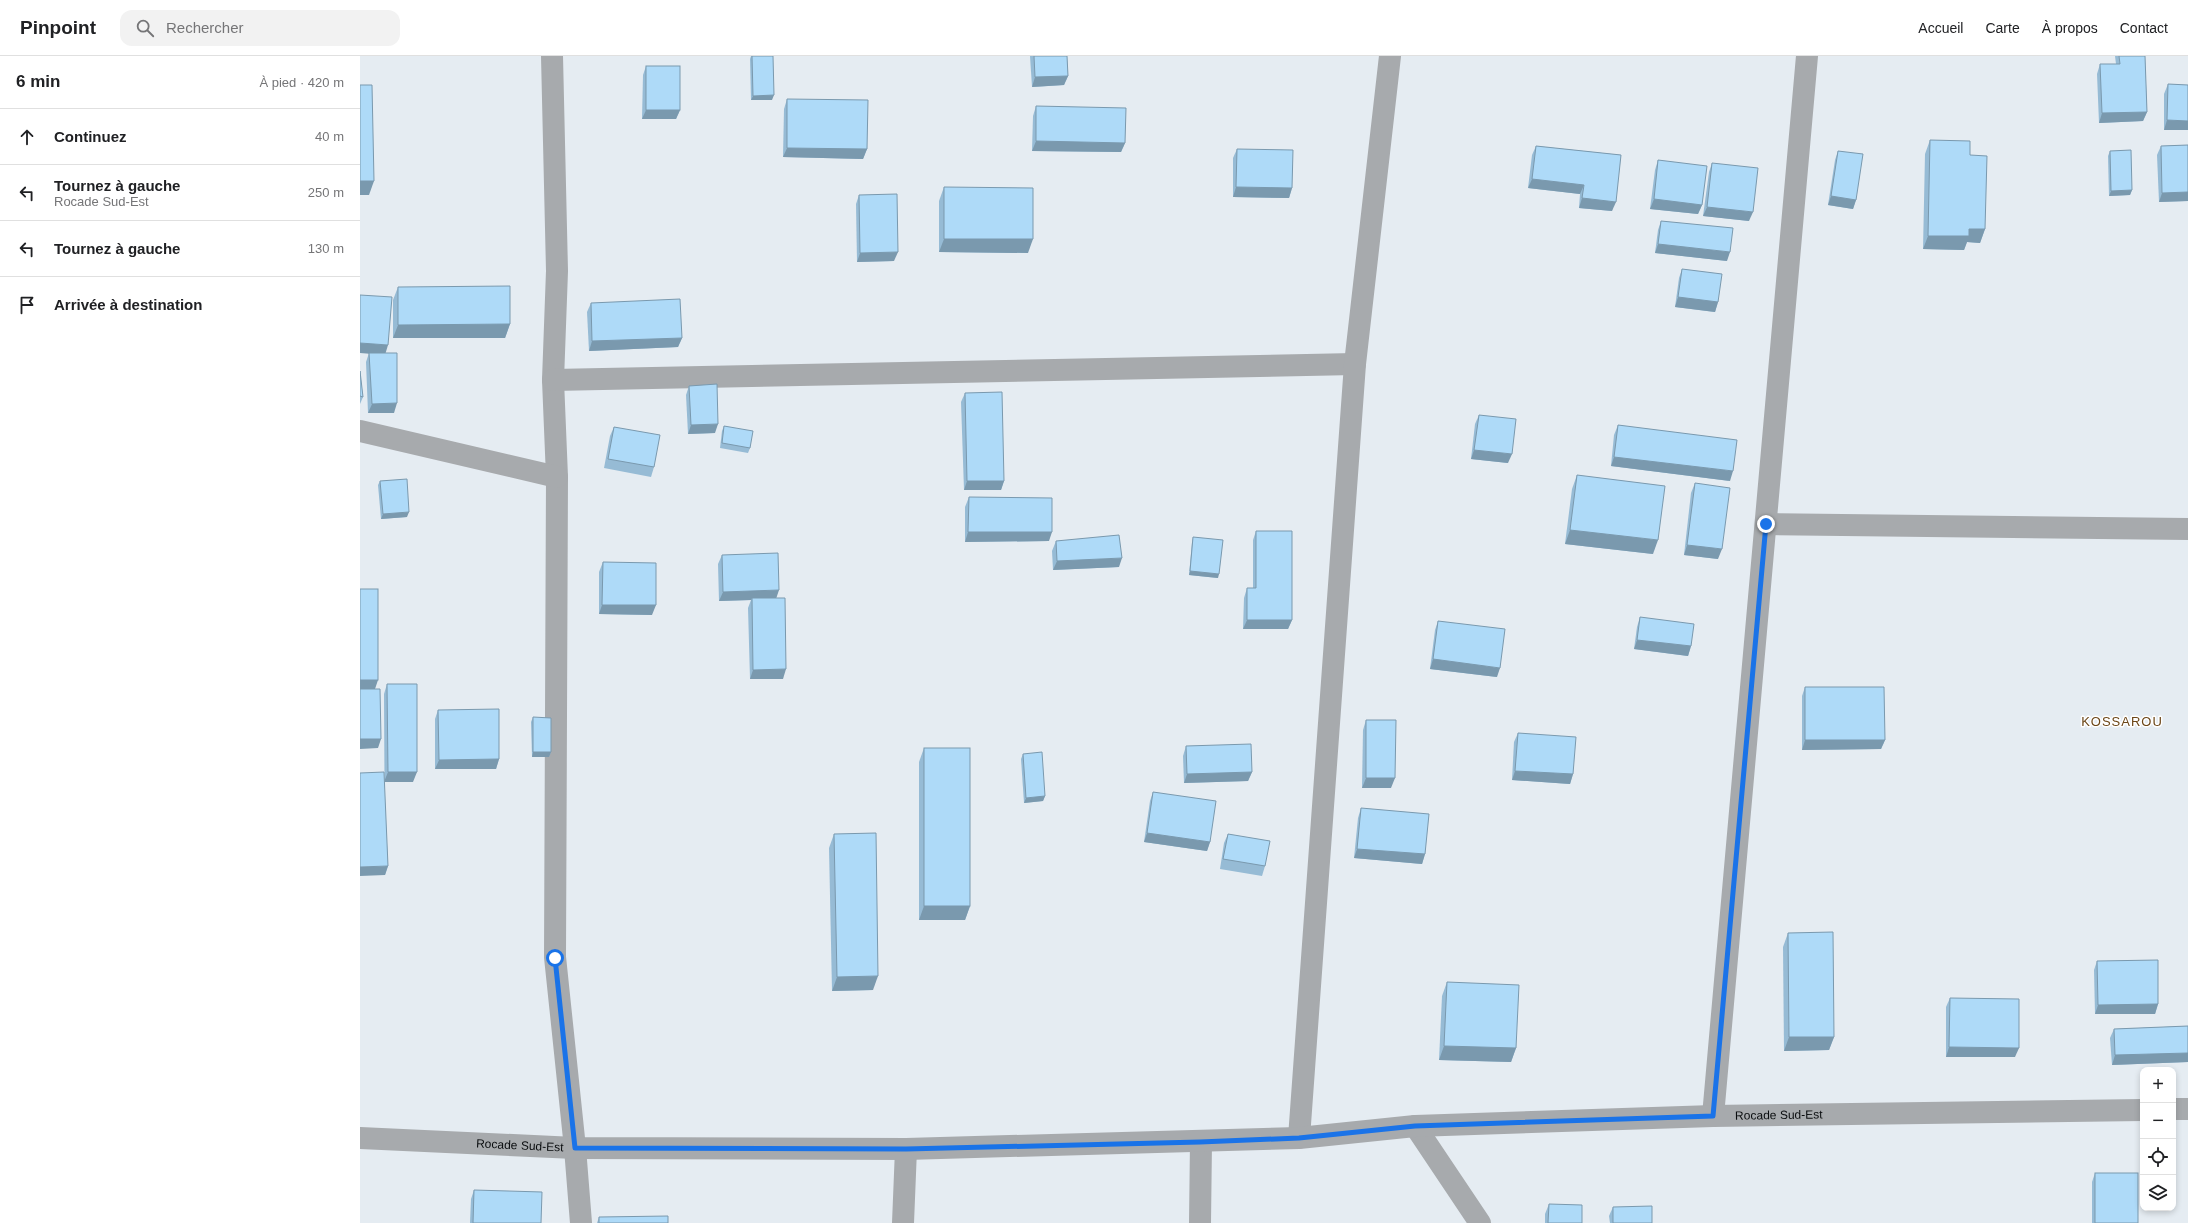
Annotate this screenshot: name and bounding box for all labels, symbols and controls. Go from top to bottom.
search box [120,10,400,46]
text: Pinpoint [20,17,96,38]
icon: search [134,17,156,39]
text: Rechercher [166,19,244,36]
text: Accueil [1918,20,1963,36]
text: Carte [1985,20,2020,36]
text: À propos [2042,20,2098,36]
text: Contact [2120,20,2168,36]
text: 6 min [16,72,60,91]
text: À pied · 420 m [259,75,344,90]
icon: ahead [16,126,38,148]
text: Continuez [54,128,127,145]
text: 40 m [315,129,344,144]
text: Tournez à gauche [54,177,180,194]
icon: left [16,182,38,204]
text: 250 m [308,185,344,200]
text: Rocade Sud-Est [54,194,149,209]
icon: left [16,238,38,260]
text: Tournez à gauche [54,240,180,257]
text: 130 m [308,241,344,256]
icon: arrive [16,294,38,316]
text: Arrivée à destination [54,296,202,313]
route end [1757,515,1775,533]
district label: KOSSAROU [2081,714,2163,729]
route start [546,949,564,967]
map controls [2140,1067,2176,1211]
button: + [2140,1067,2176,1103]
button: − [2140,1103,2176,1139]
street label: Rocade Sud-Est [1735,1107,1823,1123]
street label: Rocade Sud-Est [476,1136,565,1154]
button: locate [2140,1139,2176,1175]
button: layers [2140,1175,2176,1211]

